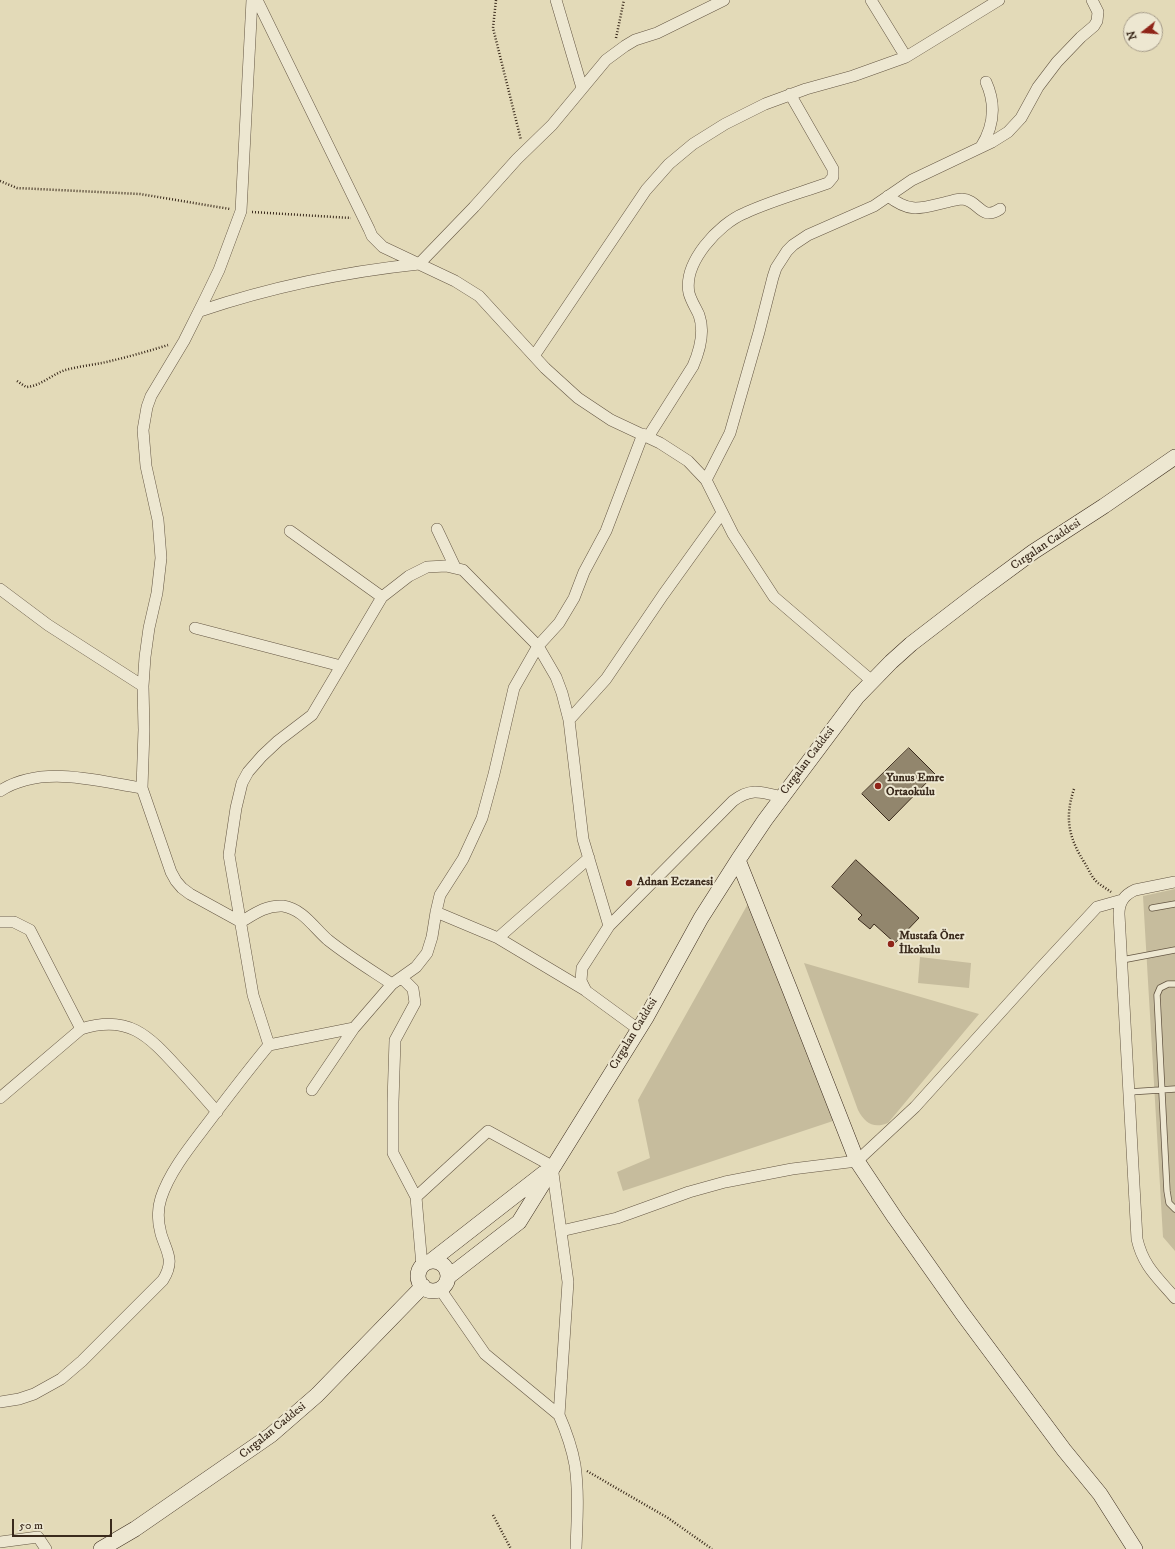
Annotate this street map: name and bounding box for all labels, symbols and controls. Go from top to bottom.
north arrow [1123,12,1163,52]
text: N [1124,29,1140,42]
street label: Cırgalan Caddesi [1008,516,1084,574]
street label: Cırgalan Caddesi [778,724,838,798]
place label: Yunus Emre Ortaokulu [886,772,944,800]
marker: Yunus Emre Ortaokulu [873,781,883,791]
place label: Adnan Eczanesi [637,876,713,890]
marker: Adnan Eczanesi [624,878,634,888]
place label: Mustafa Öner İlkokulu [899,930,964,958]
marker: Mustafa Öner İlkokulu [886,939,896,949]
street label: Cırgalan Caddesi [607,996,661,1072]
street label: Cırgalan Caddesi [237,1400,309,1462]
scale bar [14,1511,114,1537]
text: 50 m [19,1518,43,1533]

